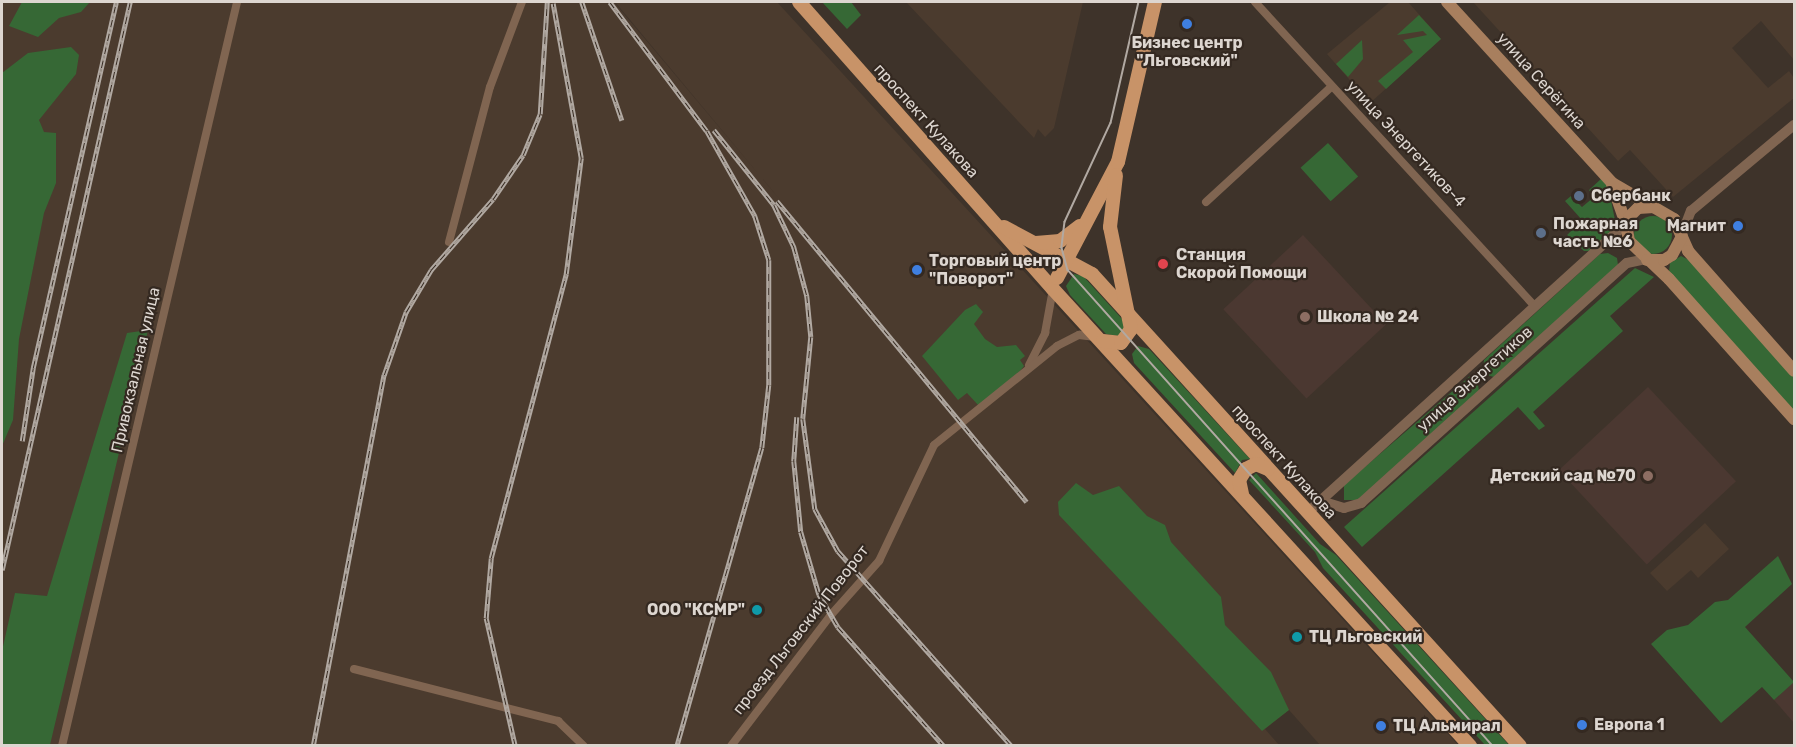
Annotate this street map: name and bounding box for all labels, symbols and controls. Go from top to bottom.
marker: Бизнес центр "Льговский" [1180,17,1194,31]
street label: улица Серёгина [1493,29,1589,133]
place label: Бизнес центр "Льговский" [1131,33,1243,71]
street label: проспект Кулакова [870,60,982,182]
street label: улица Энергетиков-4 [1342,77,1470,211]
place label: Сбербанк [1591,186,1671,206]
marker: Сбербанк [1572,189,1586,203]
place label: Пожарная часть №6 [1553,214,1638,252]
place label: Магнит [1667,216,1726,236]
marker: Магнит [1731,219,1745,233]
marker: Пожарная часть №6 [1534,226,1548,240]
place label: Станция Скорой Помощи [1176,245,1307,283]
place label: Торговый центр "Поворот" [929,251,1061,289]
marker: Станция Скорой Помощи [1154,255,1172,273]
marker: Торговый центр "Поворот" [910,263,924,277]
street label: Привокзальная улица [108,286,164,454]
place label: Школа № 24 [1317,307,1419,327]
marker: Школа № 24 [1298,310,1312,324]
street label: улица Энергетиков [1413,322,1537,436]
street label: проспект Кулакова [1228,401,1340,523]
place label: Детский сад №70 [1490,466,1636,486]
marker: Детский сад №70 [1641,469,1655,483]
street label: проезд Льговский Поворот [729,542,873,718]
place label: ООО "КСМР" [647,600,745,620]
marker: ООО "КСМР" [750,603,764,617]
place label: ТЦ Льговский [1309,627,1422,647]
marker: ТЦ Льговский [1290,630,1304,644]
place label: Европа 1 [1594,715,1665,735]
place label: ТЦ Альмирал [1393,716,1501,736]
marker: Европа 1 [1575,718,1589,732]
marker: ТЦ Альмирал [1374,719,1388,733]

